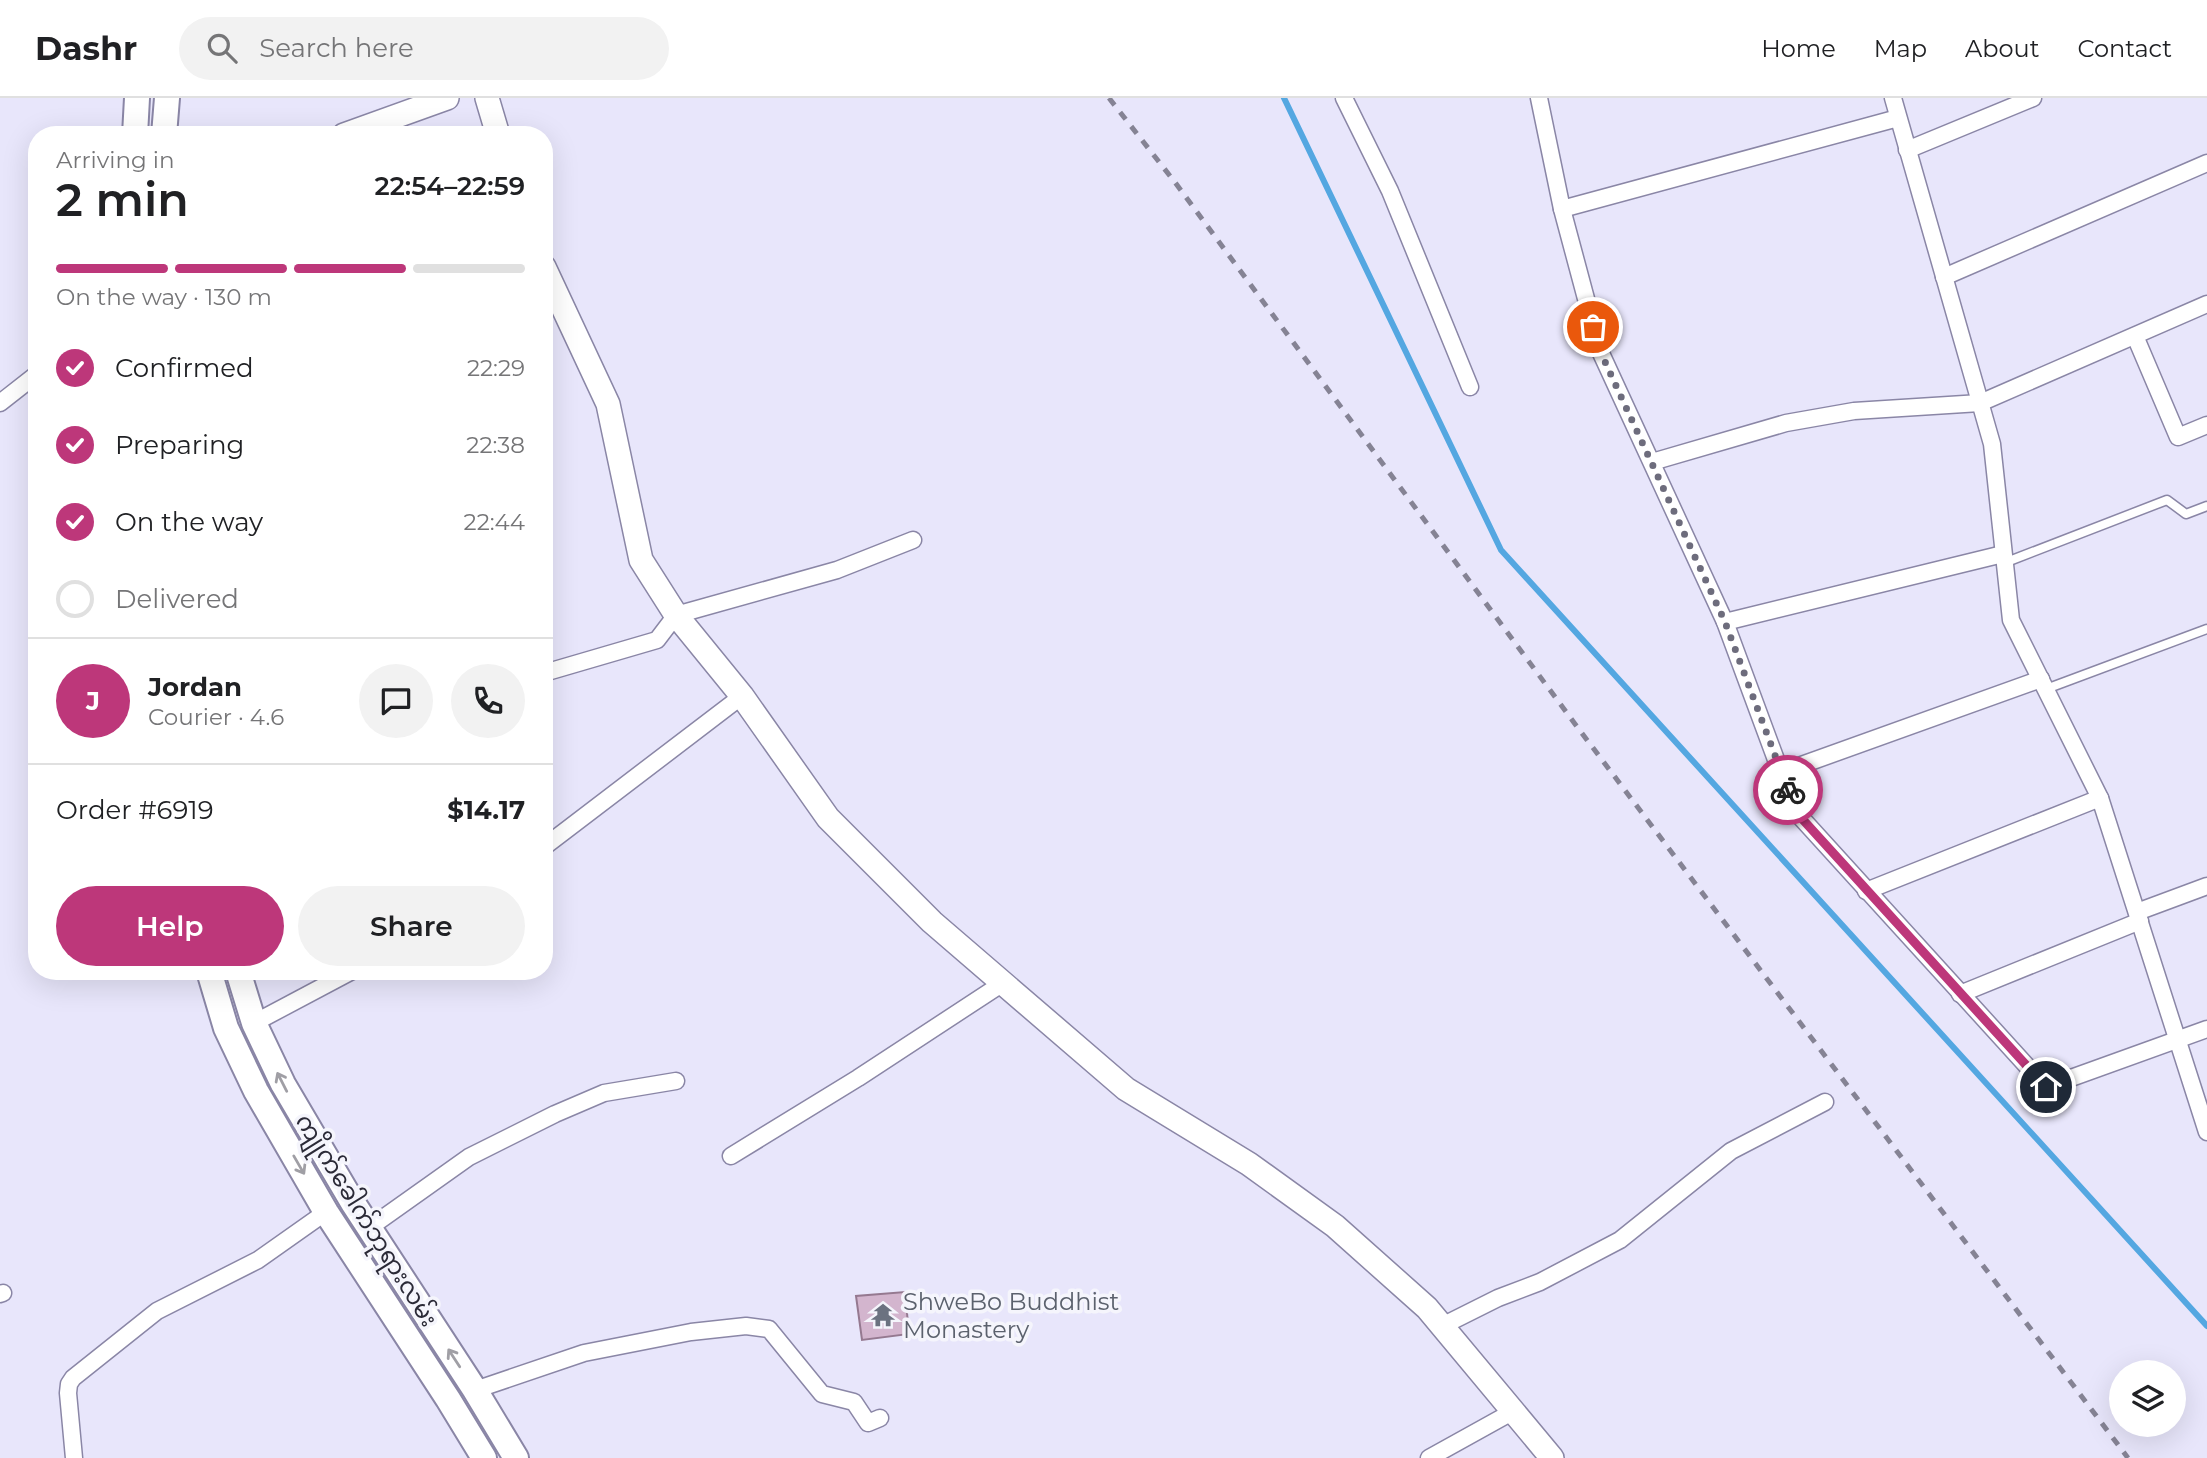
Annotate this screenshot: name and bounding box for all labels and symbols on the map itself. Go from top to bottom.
pin [1563,297,1623,357]
courier [1753,755,1823,825]
pin [2016,1057,2076,1117]
one-way arrow [275,1072,289,1093]
street label: ကျိုက်ခေါက်ဘုရားလမ်း [286,1108,445,1334]
one-way arrow [292,1155,306,1175]
place label: ShweBo Buddhist Monastery [903,1287,1120,1344]
temple icon: ShweBo Buddhist Monastery [869,1301,897,1329]
one-way arrow [447,1349,461,1369]

